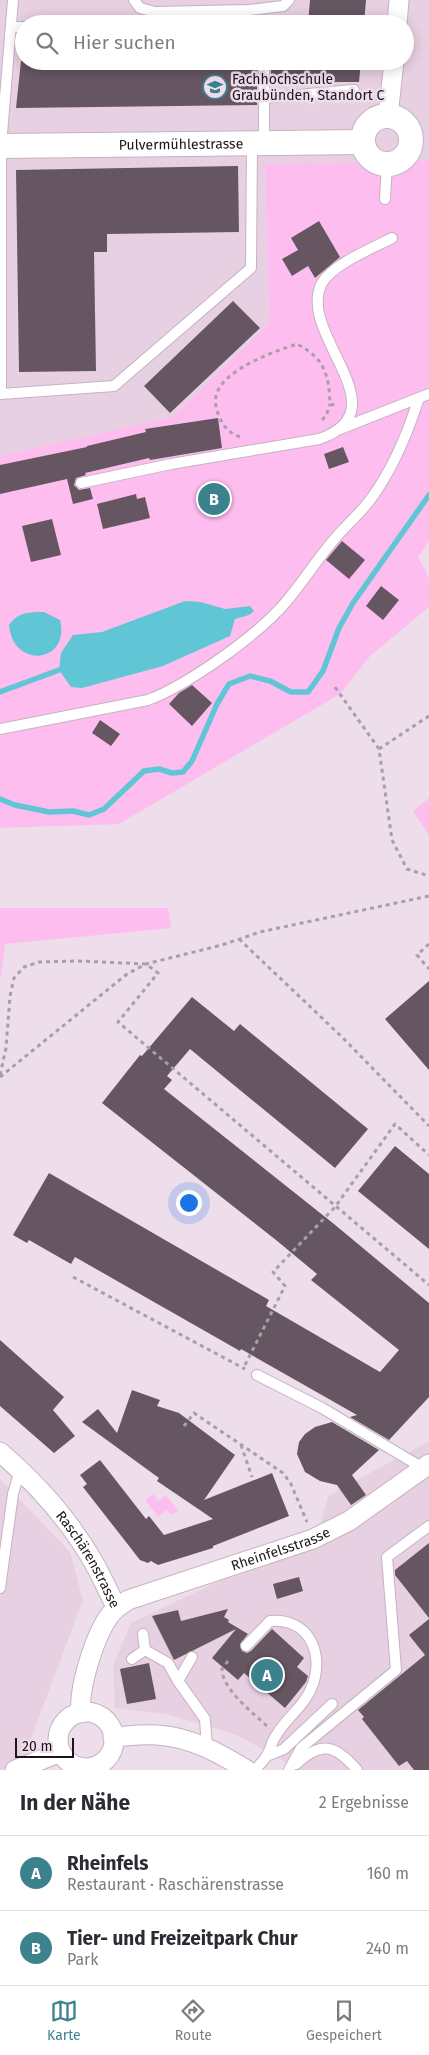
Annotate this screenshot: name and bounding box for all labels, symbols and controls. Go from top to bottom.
search box [15,15,414,70]
icon: search [33,29,61,57]
text: Hier suchen [73,31,176,54]
place label: Fachhochschule Graubünden, Standort C [232,71,385,104]
school or university icon: Fachhochschule Graubünden, Standort C [202,74,228,100]
street label: Pulvermühlestrasse [119,135,243,154]
pin: B [198,480,230,518]
your location [176,1190,202,1216]
street label: Raschärenstrasse [52,1508,123,1611]
street label: Rheinfelsstrasse [229,1524,333,1574]
pin: A [251,1656,283,1694]
scale bar [15,1735,74,1758]
text: 20 m [22,1738,52,1755]
text: In der Nähe [20,1790,130,1816]
text: 2 Ergebnisse [319,1793,409,1812]
text: Rheinfels [67,1852,148,1875]
text: A [31,1864,41,1883]
text: 160 m [367,1864,409,1883]
text: Restaurant · Raschärenstrasse [67,1875,284,1894]
text: Tier- und Freizeitpark Chur [67,1927,298,1950]
text: B [31,1939,41,1958]
text: 240 m [366,1939,409,1958]
text: Park [67,1950,99,1969]
tab: Karte [47,1997,81,2044]
tab: Route [175,1997,212,2044]
tab: Gespeichert [306,1997,382,2044]

